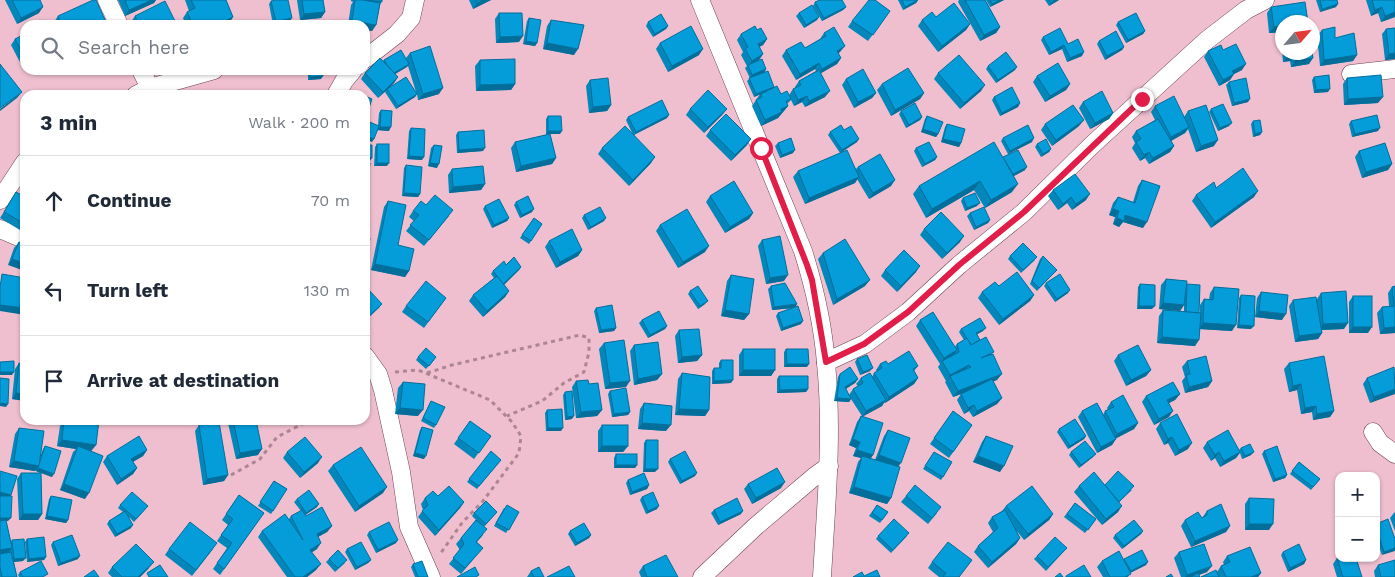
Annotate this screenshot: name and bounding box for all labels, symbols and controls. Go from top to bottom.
north arrow [1275,15,1320,60]
search box [20,20,370,75]
icon: search [38,34,66,62]
text: Search here [78,36,189,59]
route end [1131,88,1154,111]
text: 3 min [40,110,97,135]
text: Walk · 200 m [248,113,350,132]
route start [750,137,773,160]
icon: ahead [40,187,68,215]
text: Continue [87,189,171,212]
text: 70 m [311,191,350,210]
icon: left [40,277,68,305]
text: Turn left [87,279,168,302]
text: 130 m [304,281,350,300]
icon: arrive [40,367,68,395]
text: Arrive at destination [87,369,279,392]
map controls [1335,472,1380,562]
button: + [1335,472,1380,517]
button: − [1335,517,1380,562]

